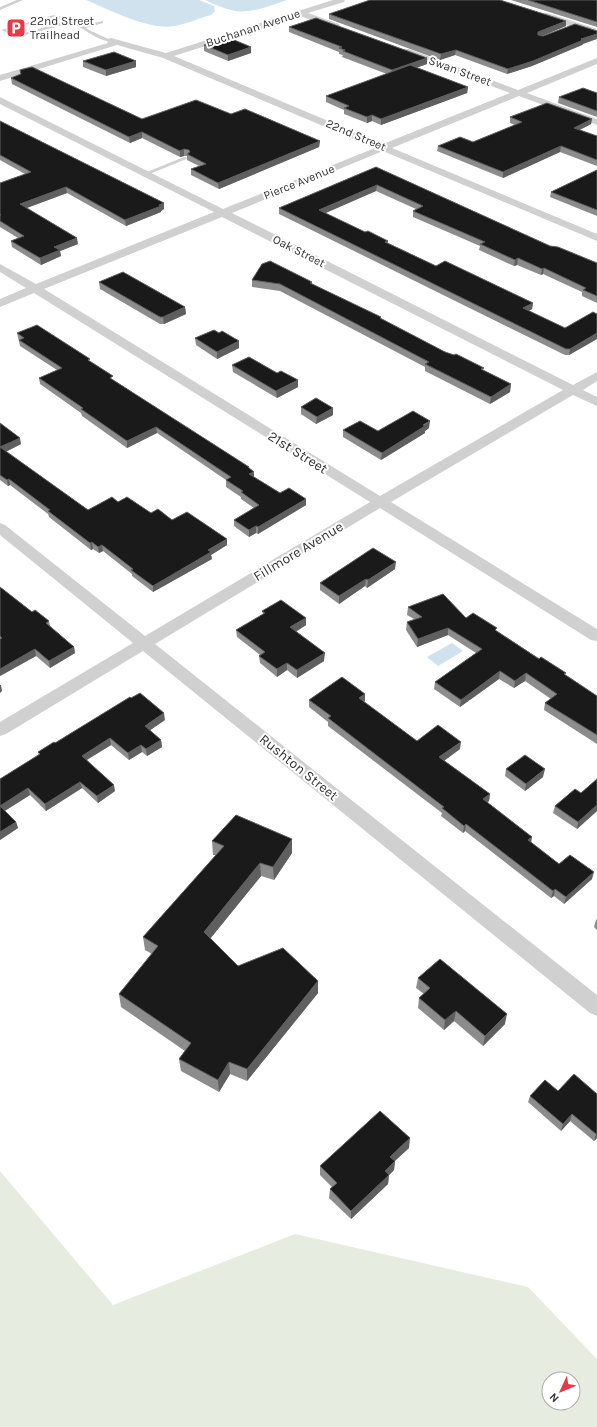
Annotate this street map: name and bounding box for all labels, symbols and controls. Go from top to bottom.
street label: Buchanan Avenue [204,6,302,50]
place label: 22nd Street Trailhead [30,14,95,42]
parking icon: 22nd Street Trailhead [5,17,27,39]
street label: Swan Street [427,53,494,89]
street label: 22nd Street [324,116,389,154]
street label: Pierce Avenue [261,161,337,203]
street label: Oak Street [270,232,328,270]
street label: 21st Street [265,427,331,477]
street label: Fillmore Avenue [250,518,346,585]
street label: Rushton Street [256,731,341,804]
north arrow [541,1371,581,1411]
text: N [547,1390,562,1405]

